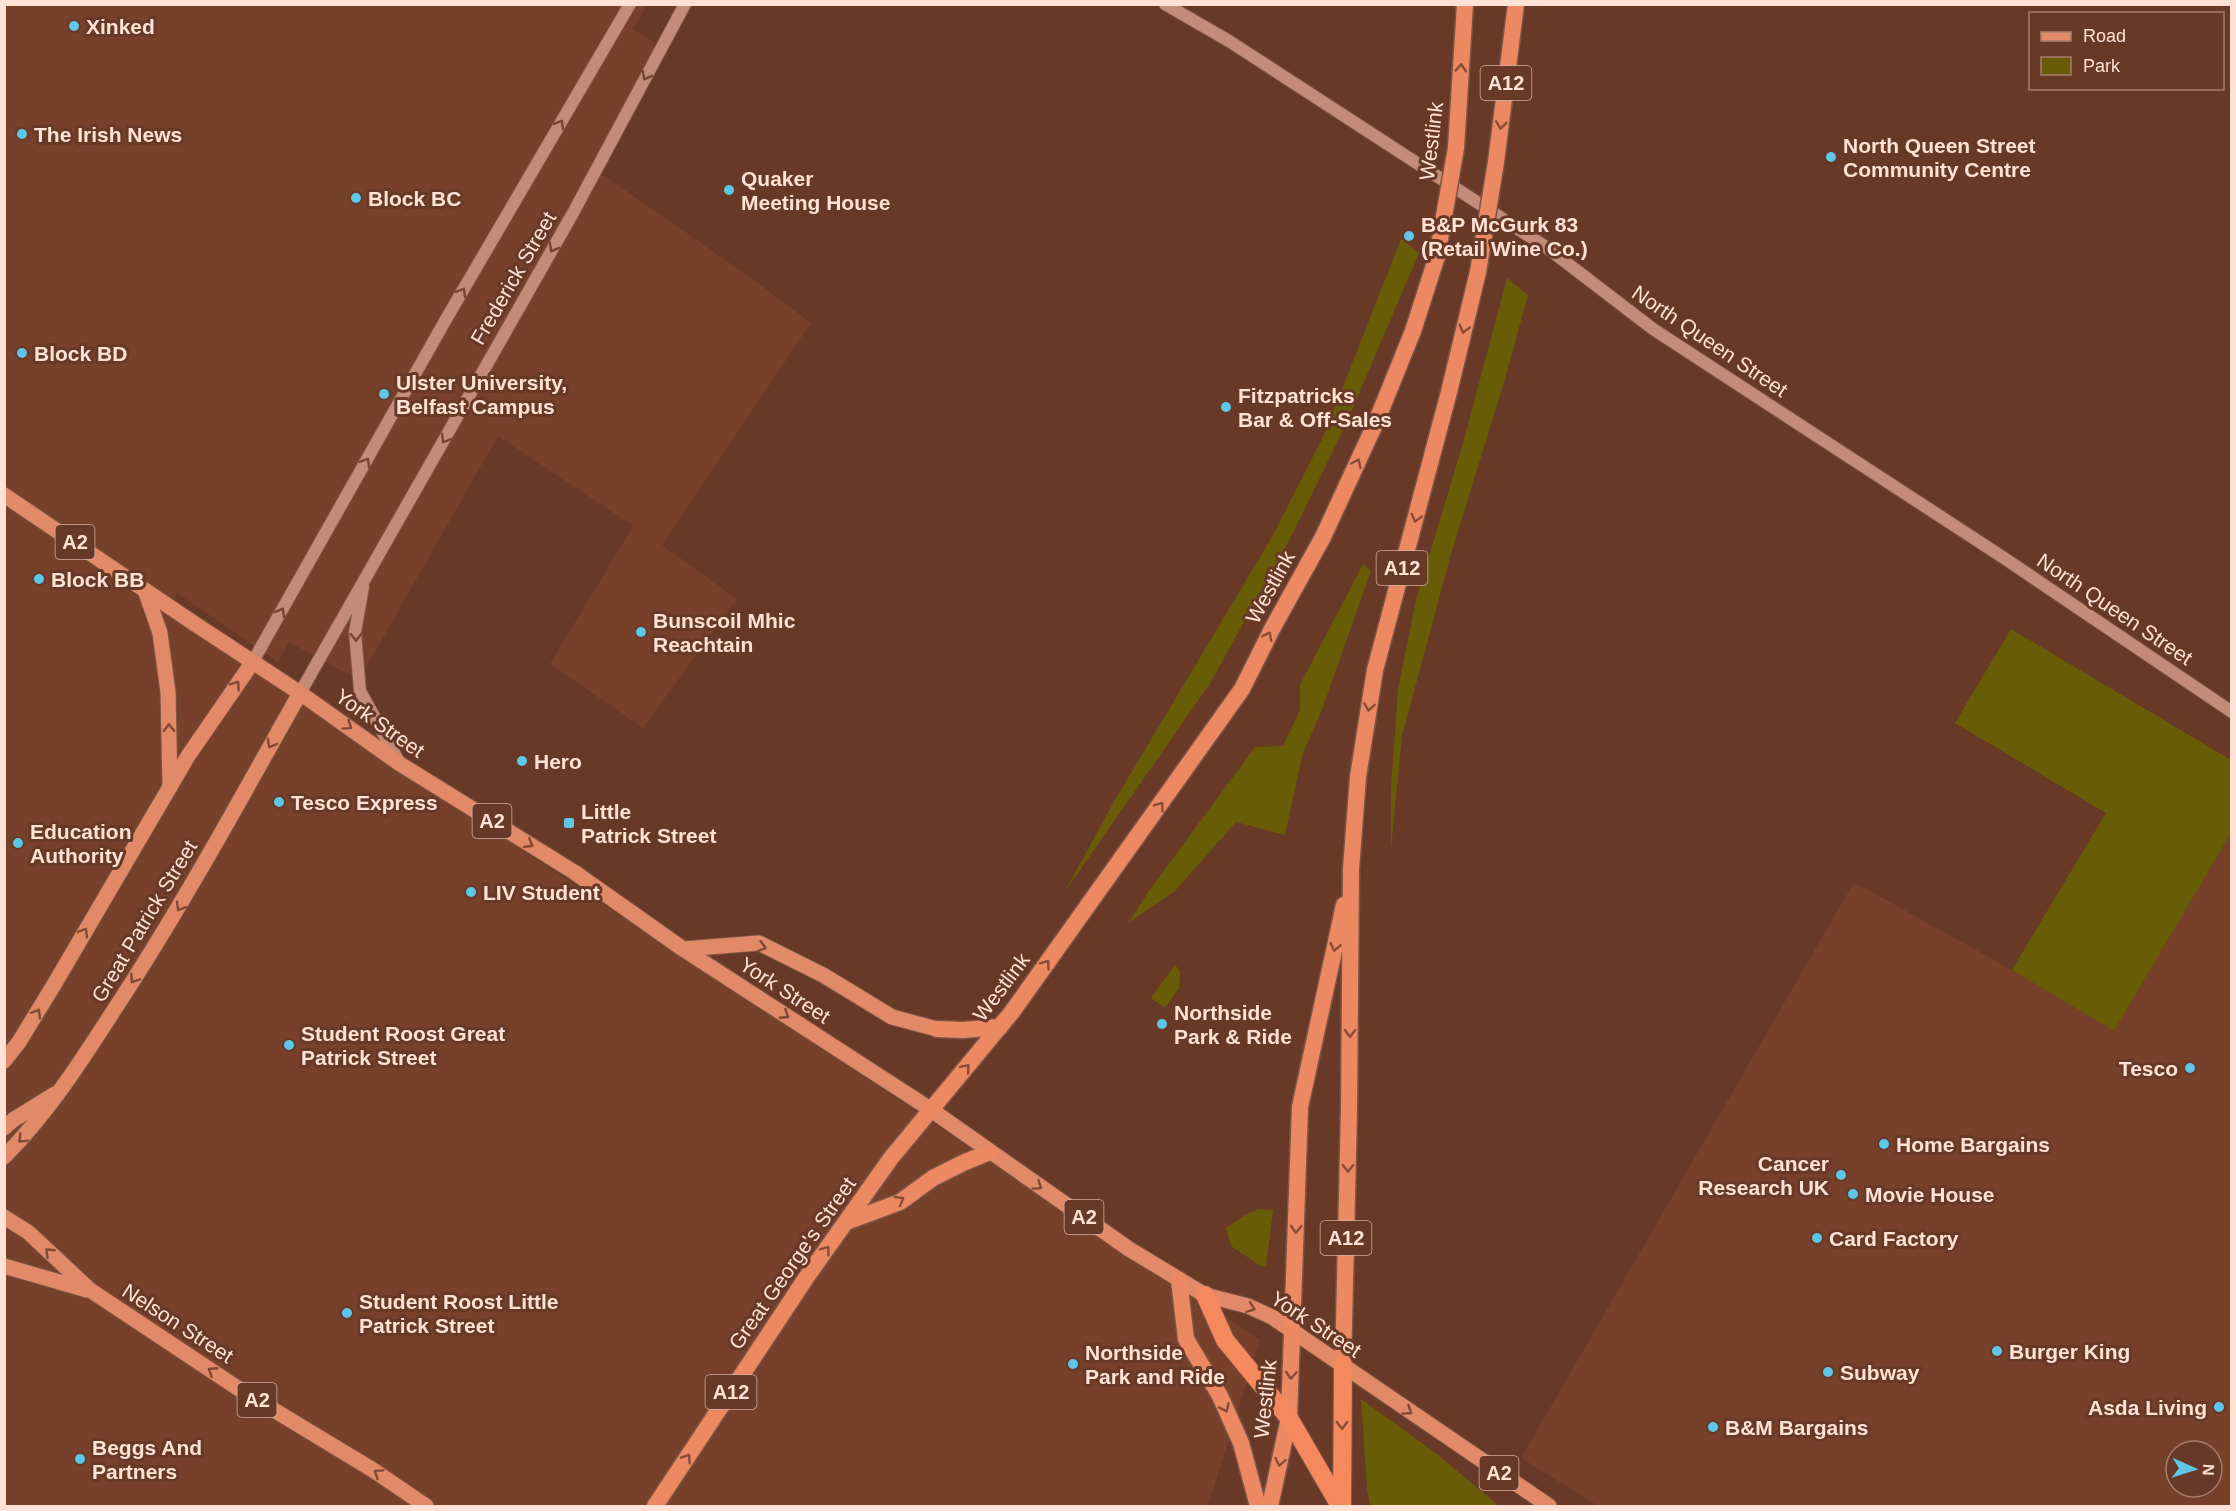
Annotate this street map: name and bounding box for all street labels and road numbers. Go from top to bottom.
road number: A12 [1480,66,1532,100]
street label: Westlink [1415,100,1447,182]
street label: Frederick Street [466,207,560,348]
street label: North Queen Street [1628,281,1792,402]
road number: A2 [56,525,94,559]
street label: Westlink [1241,546,1299,627]
street label: North Queen Street [2033,549,2197,670]
road number: A12 [1376,551,1428,585]
street label: York Street [331,684,429,762]
road number: A2 [472,804,512,838]
street label: Great Patrick Street [87,836,201,1006]
street label: Westlink [968,948,1034,1025]
street label: York Street [735,952,835,1028]
street label: Great George's Street [724,1172,860,1353]
road number: A2 [1064,1200,1104,1234]
road number: A12 [1320,1221,1372,1255]
street label: Nelson Street [118,1279,238,1367]
street label: York Street [1266,1286,1366,1362]
street label: Westlink [1249,1358,1281,1439]
road number: A12 [706,1375,756,1409]
road number: A2 [238,1383,276,1417]
road number: A2 [1480,1456,1518,1490]

